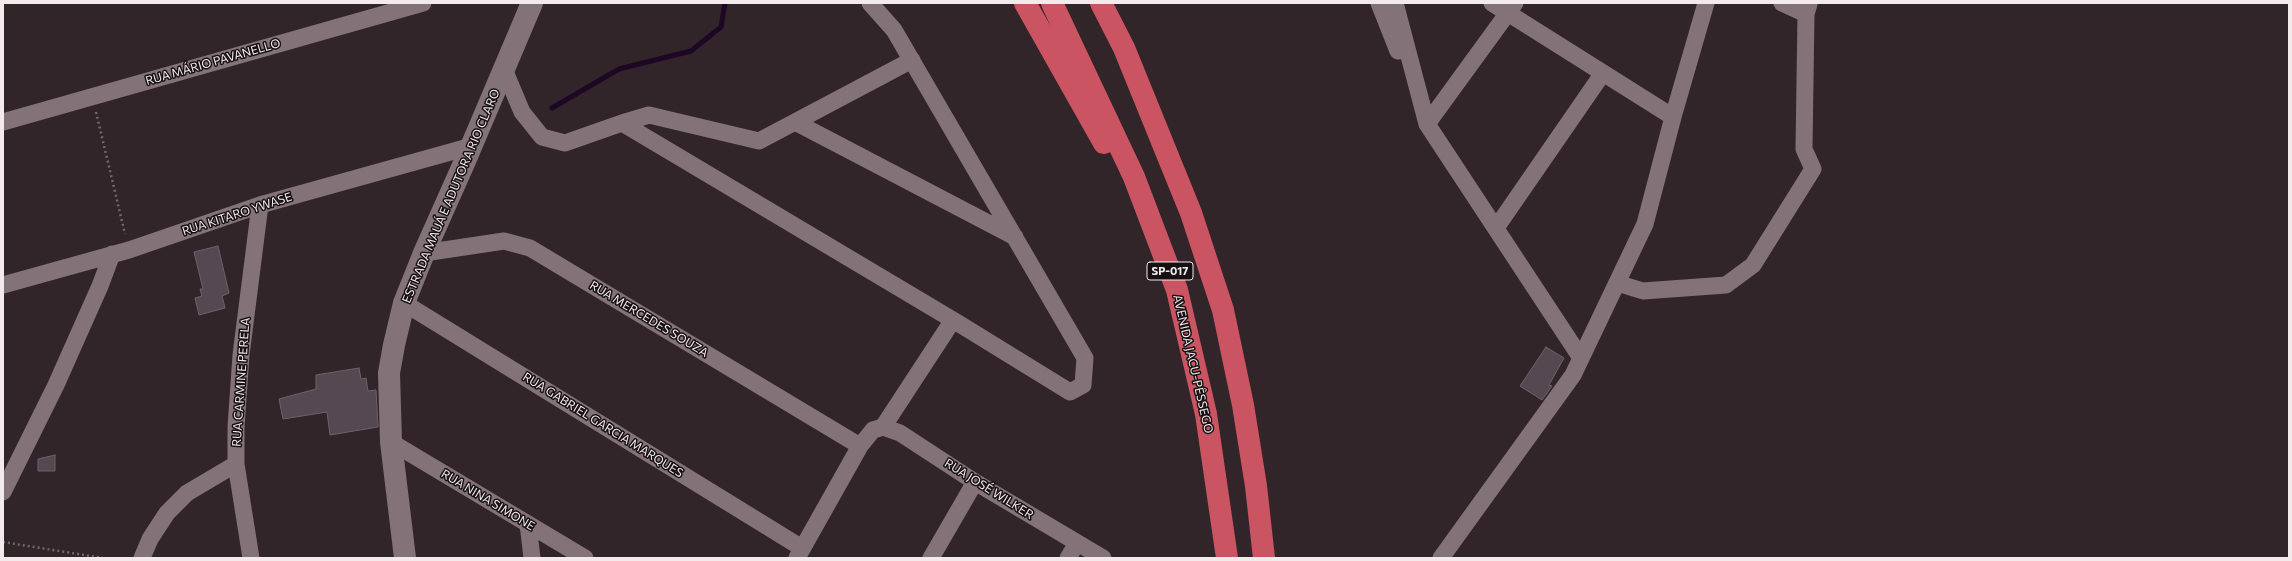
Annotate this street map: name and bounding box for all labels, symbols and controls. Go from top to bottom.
street label: RUA MÁRIO PAVANELLO [144,36,282,88]
street label: ESTRADA MAUÁ E ADUTORA RIO CLARO [399,87,503,305]
street label: RUA KITARO YWASE [180,189,294,239]
road number: SP-017 [1147,262,1193,280]
street label: RUA MERCEDES SOUZA [587,278,711,360]
street label: AVENIDA JACU-PÊSSEGO [1170,293,1216,435]
street label: RUA CARMINE PERELA [229,317,253,447]
street label: RUA GABRIEL GARCIA MARQUES [520,369,686,481]
street label: RUA JOSÉ WILKER [942,456,1036,522]
street label: RUA NINA SIMONE [439,466,537,534]

